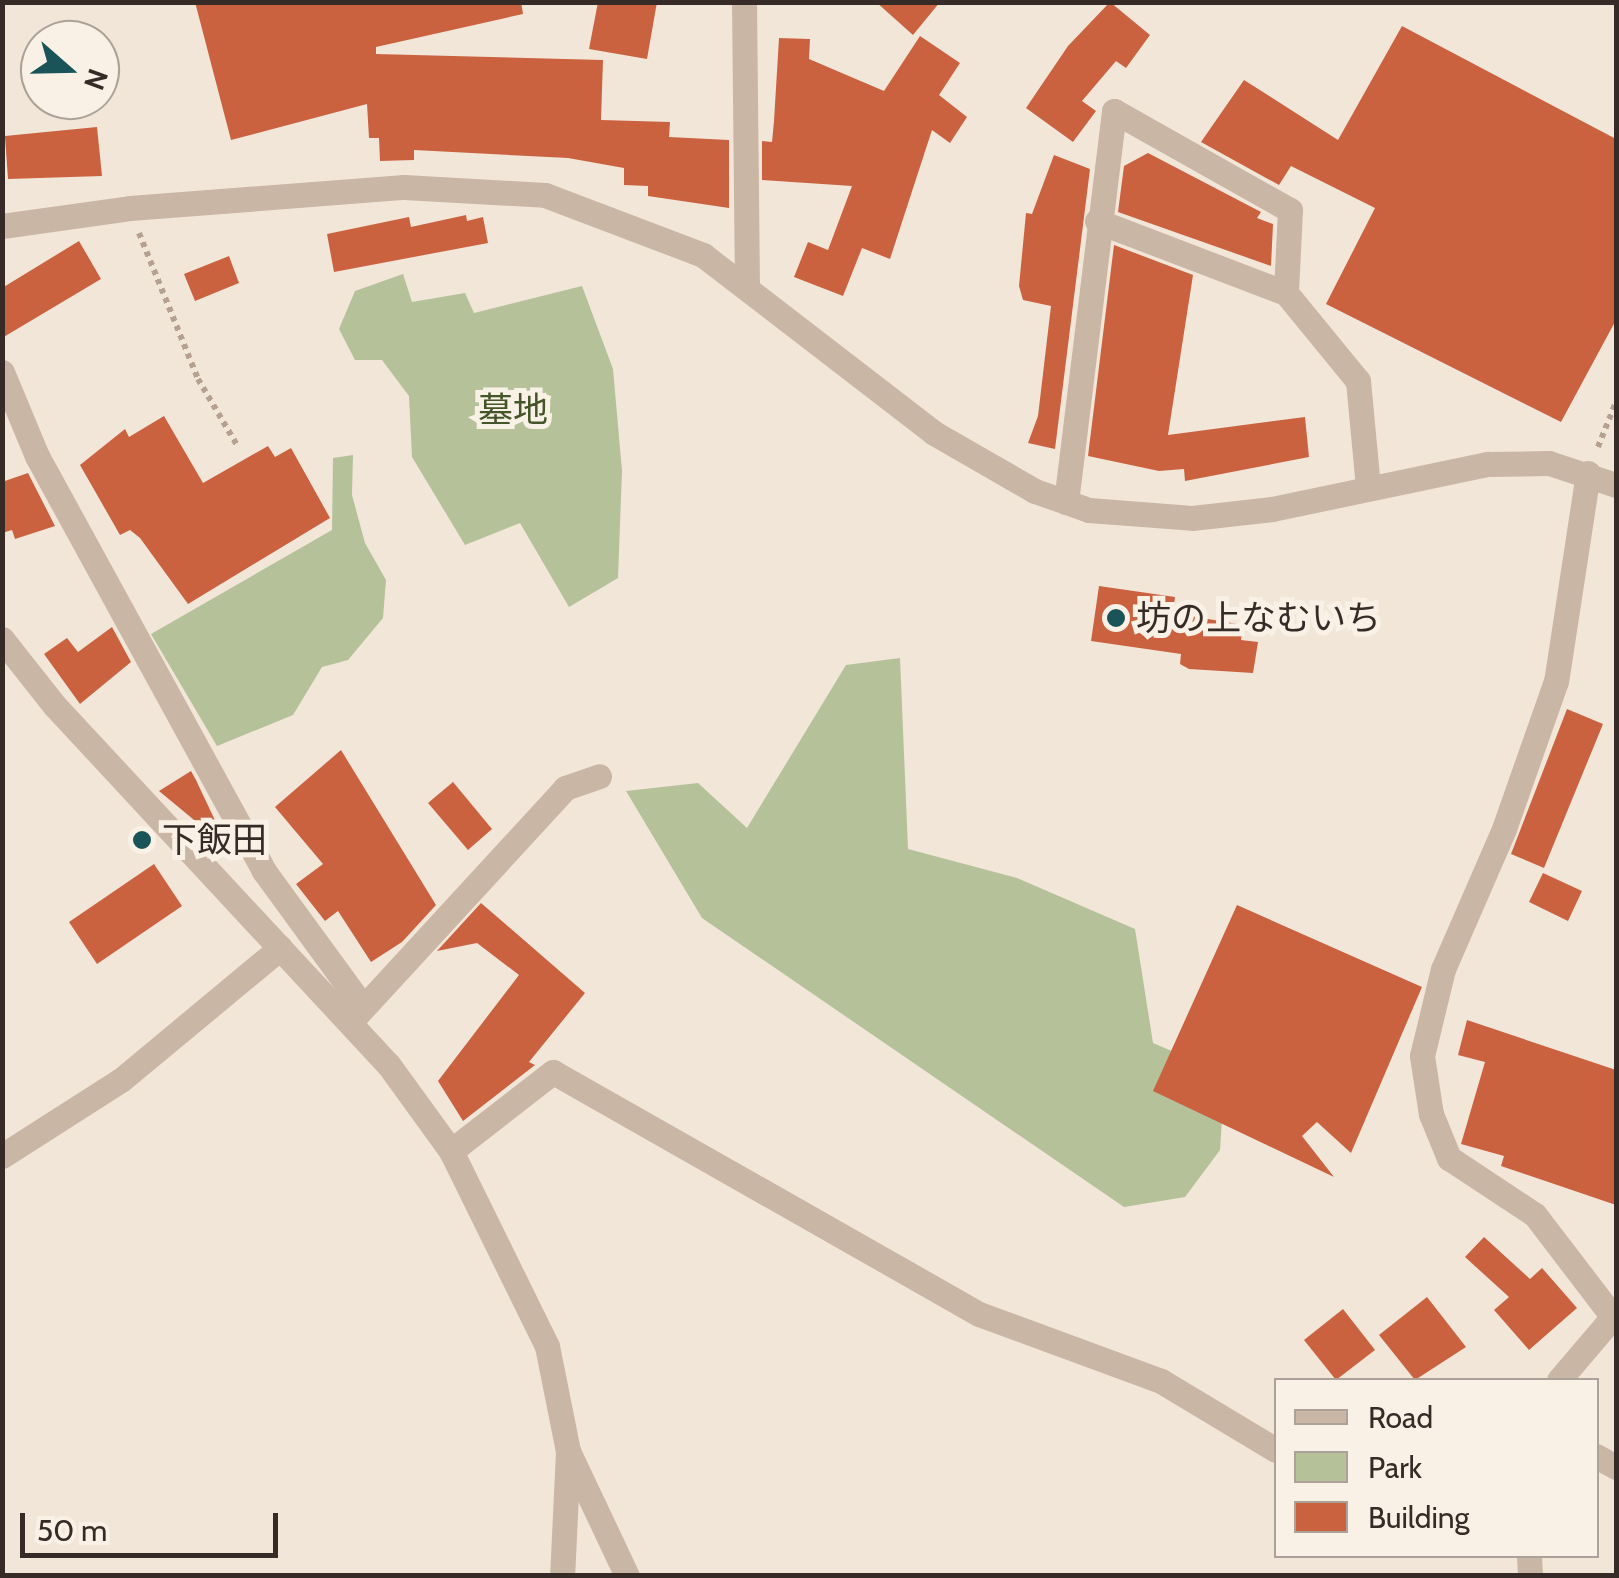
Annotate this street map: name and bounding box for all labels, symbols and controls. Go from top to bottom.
north arrow [20,20,120,120]
text: N [77,64,116,95]
park label: 墓地 [478,389,548,431]
place label: 坊の上なむいち [1136,597,1381,639]
marker: 坊の上なむいち [1105,607,1127,629]
place label: 下飯田 [162,819,267,861]
marker: 下飯田 [131,829,153,851]
legend [1274,1378,1599,1558]
text: Road [1368,1399,1433,1436]
text: Park [1368,1449,1422,1486]
scale bar [25,1493,282,1555]
text: Building [1368,1499,1470,1536]
text: 50 m [37,1512,107,1549]

